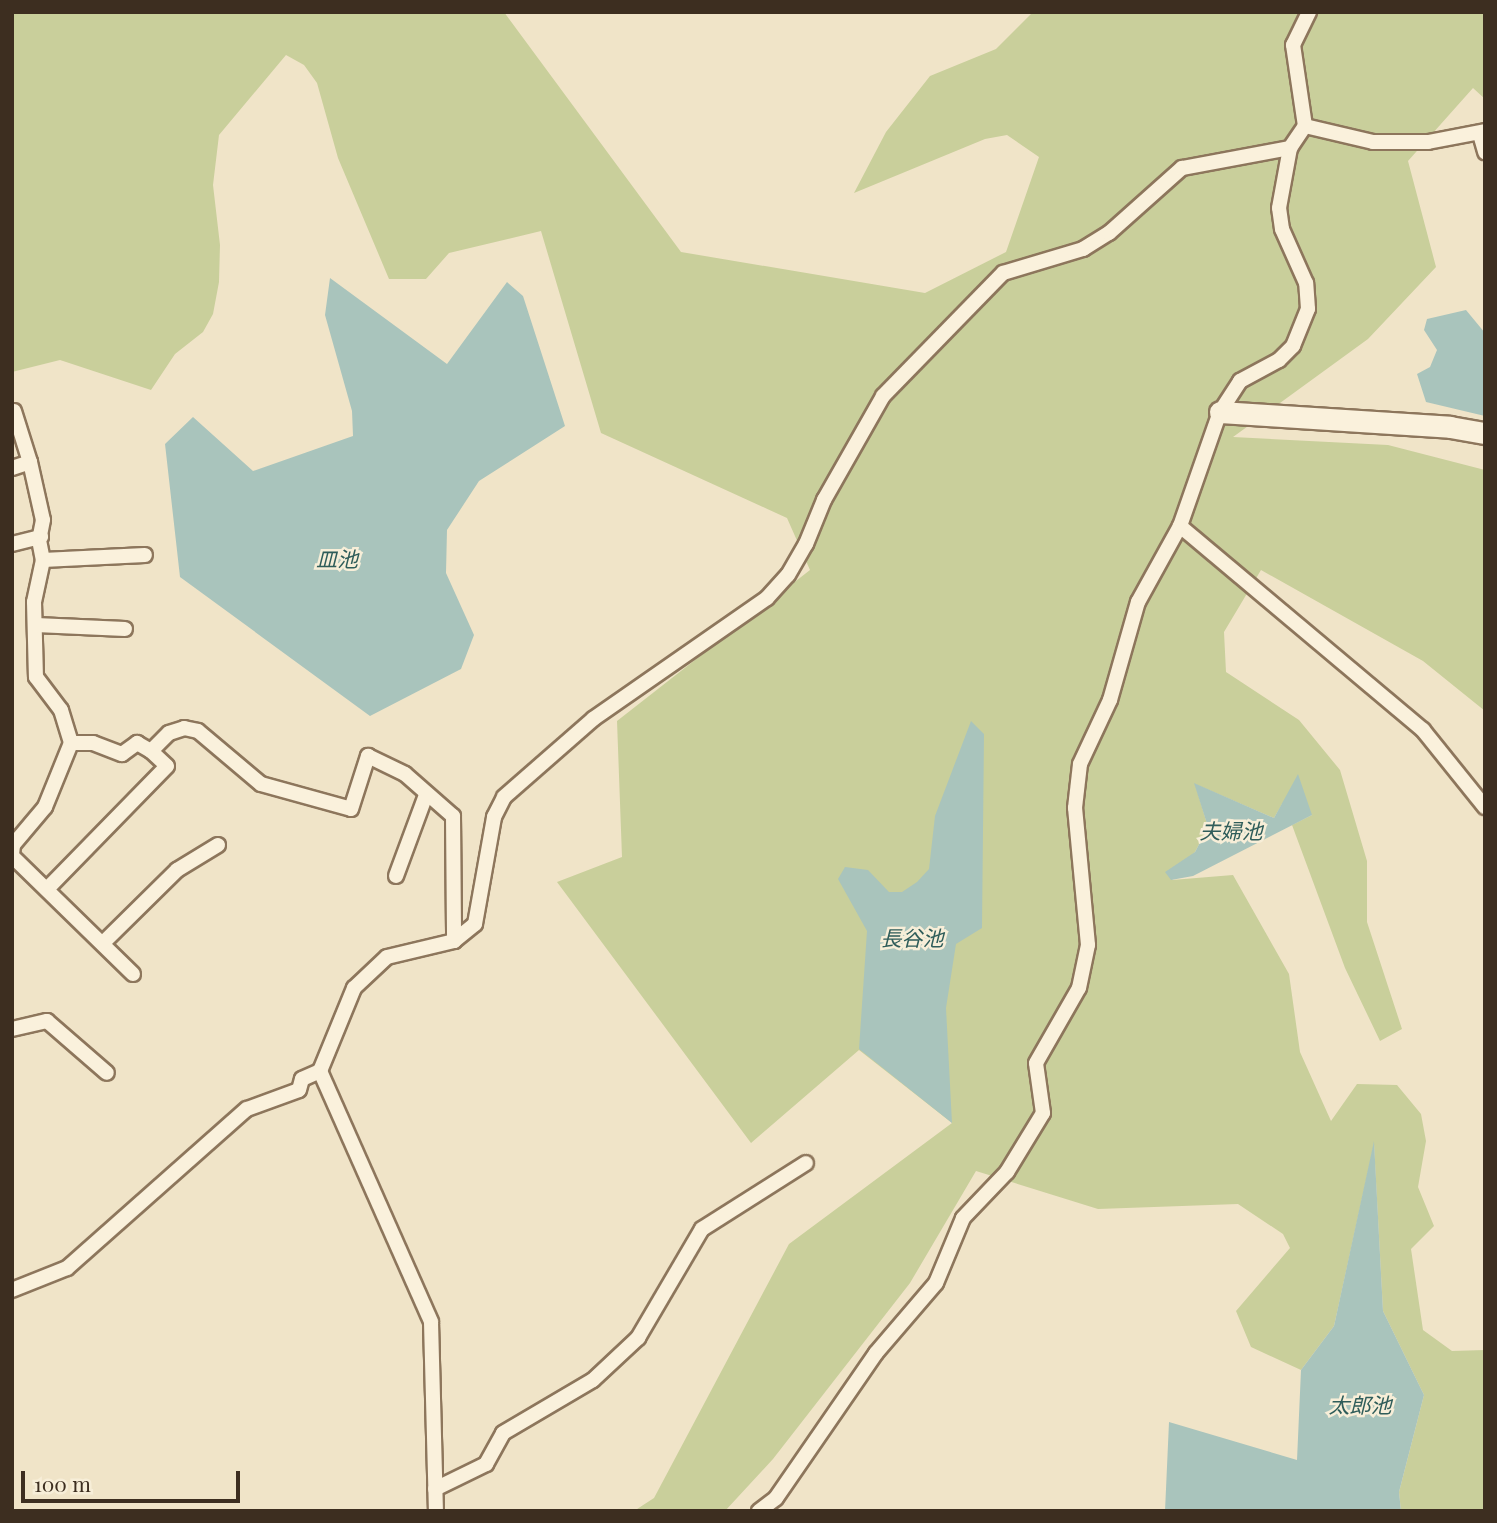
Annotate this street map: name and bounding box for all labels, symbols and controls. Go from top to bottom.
water label: 皿池 [316,545,358,571]
water label: 夫婦池 [1200,817,1262,843]
water label: 長谷池 [881,924,943,950]
water label: 太郎池 [1329,1391,1391,1417]
scale bar [24,1456,243,1500]
text: 100 m [34,1469,91,1497]

